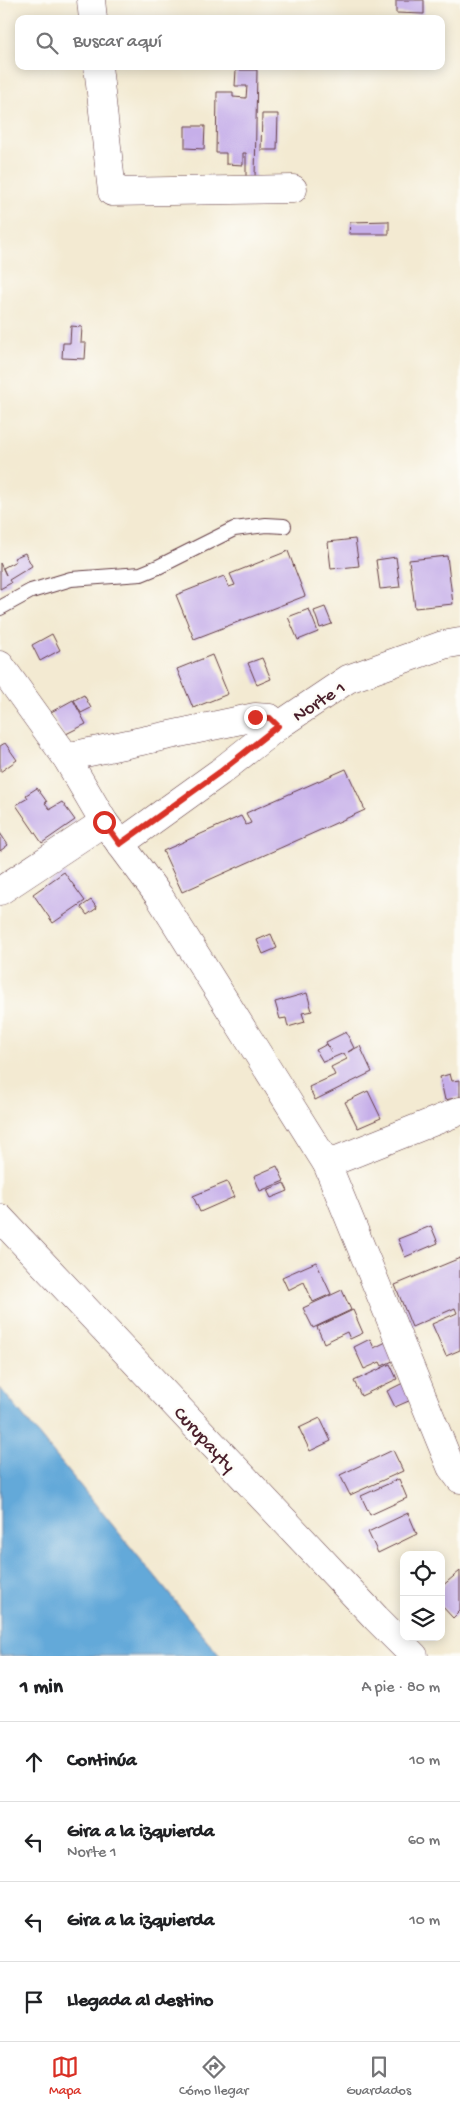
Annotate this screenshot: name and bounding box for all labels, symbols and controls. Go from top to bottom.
search box [15,15,445,70]
icon: search [33,29,61,57]
text: Buscar aquí [73,31,162,54]
street label: Norte 1 [289,677,351,729]
route end [244,706,267,729]
route start [93,811,116,834]
street label: Curupayty [167,1403,240,1478]
map controls [400,1551,445,1641]
button: locate [400,1551,445,1596]
button: layers [400,1596,445,1641]
text: 1 min [20,1676,63,1701]
text: A pie · 80 m [362,1679,440,1698]
icon: ahead [20,1748,48,1776]
text: Continúa [67,1750,137,1773]
text: 10 m [409,1752,440,1771]
text: Gira a la izquierda [67,1821,214,1844]
icon: left [20,1828,48,1856]
text: 60 m [408,1832,440,1851]
text: Norte 1 [67,1844,116,1863]
icon: left [20,1908,48,1936]
text: Gira a la izquierda [67,1910,214,1933]
text: 10 m [409,1912,440,1931]
icon: arrive [20,1988,48,2016]
text: Llegada al destino [67,1990,213,2013]
tab: Mapa [49,2053,81,2100]
tab: Cómo llegar [179,2053,248,2100]
tab: Guardados [346,2053,411,2100]

